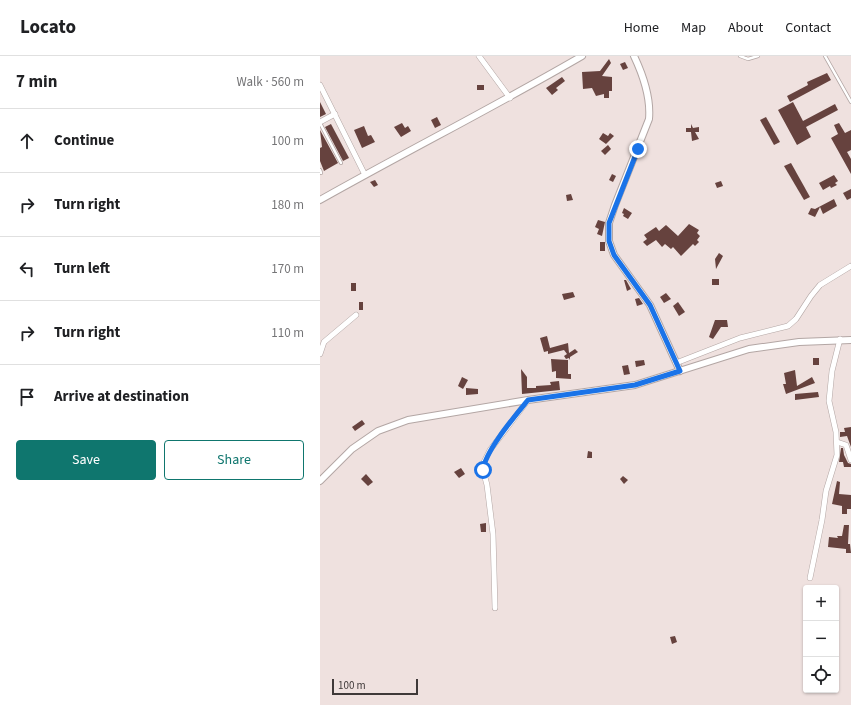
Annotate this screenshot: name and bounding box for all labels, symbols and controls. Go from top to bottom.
text: Locato [20,14,76,41]
text: Home [624,18,659,38]
text: Map [681,18,706,38]
text: About [728,18,763,38]
text: Contact [785,18,831,38]
text: 7 min [16,70,57,94]
text: Walk · 560 m [236,73,304,91]
icon: ahead [16,130,38,152]
text: Continue [54,130,114,151]
text: 100 m [271,132,304,150]
route end [629,140,647,158]
icon: right [16,194,38,216]
text: Turn right [54,194,120,215]
text: 180 m [271,196,304,214]
icon: left [16,258,38,280]
text: Turn left [54,258,110,279]
text: 170 m [271,260,304,278]
icon: right [16,322,38,344]
text: Turn right [54,322,120,343]
text: 110 m [271,324,304,342]
icon: arrive [16,386,38,408]
text: Arrive at destination [54,386,189,407]
button: Save [16,440,156,480]
button: Share [164,440,304,480]
route start [474,461,492,479]
map controls [803,585,839,693]
button: + [803,585,839,621]
button: − [803,621,839,657]
button: locate [803,657,839,693]
scale bar [332,677,418,696]
text: 100 m [338,678,366,693]

